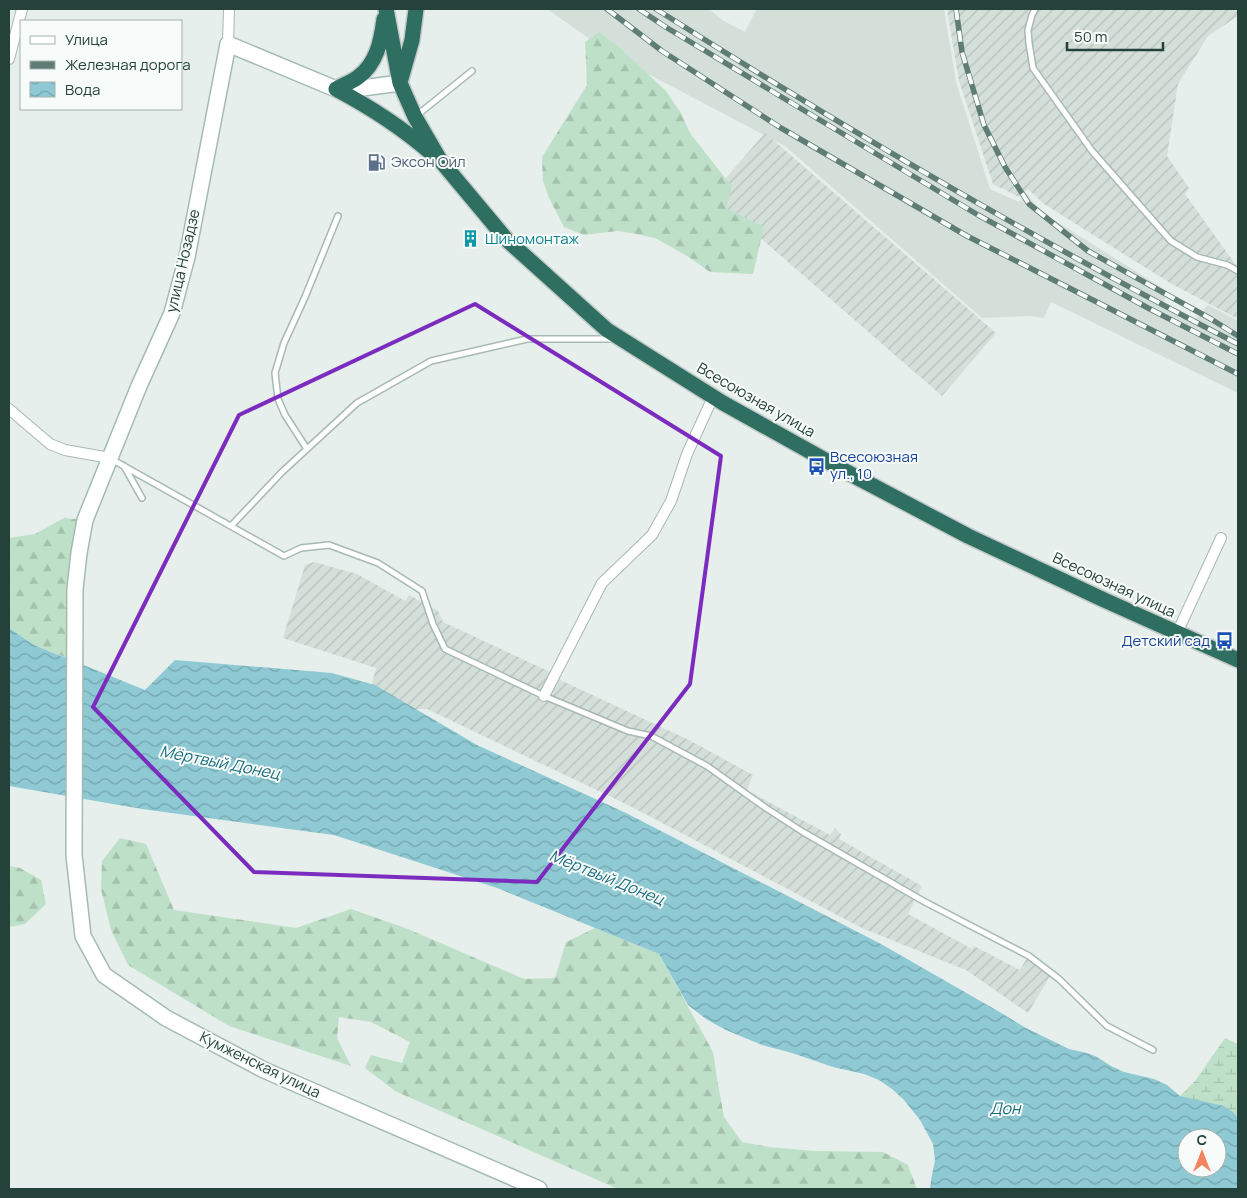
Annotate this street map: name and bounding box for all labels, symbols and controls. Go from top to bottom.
legend [20,20,182,110]
scale bar [1067,20,1163,52]
text: 50 m [1074,26,1108,47]
text: Улица [65,29,108,50]
text: Железная дорога [65,54,190,75]
text: Вода [65,79,100,100]
place label: Эксон Ойл [391,151,466,172]
fuel station icon: Эксон Ойл [367,152,387,172]
street label: улица Нозадзе [160,207,205,315]
place label: Шиномонтаж [485,228,580,249]
building icon: Шиномонтаж [461,229,481,249]
street label: Всесоюзная улица [693,357,819,442]
place label: Всесоюзная ул., 10 [830,446,918,484]
bus stop icon: Всесоюзная ул., 10 [806,456,826,476]
street label: Всесоюзная улица [1049,547,1179,622]
place label: Детский сад [1121,630,1210,651]
bus stop icon: Детский сад [1214,631,1234,651]
water label: Мёртвый Донец [158,740,283,785]
water label: Мёртвый Донец [546,844,669,910]
street label: Кумженская улица [196,1026,324,1103]
water label: Дон [990,1097,1022,1119]
north arrow [1177,1128,1227,1178]
text: С [1197,1130,1207,1149]

